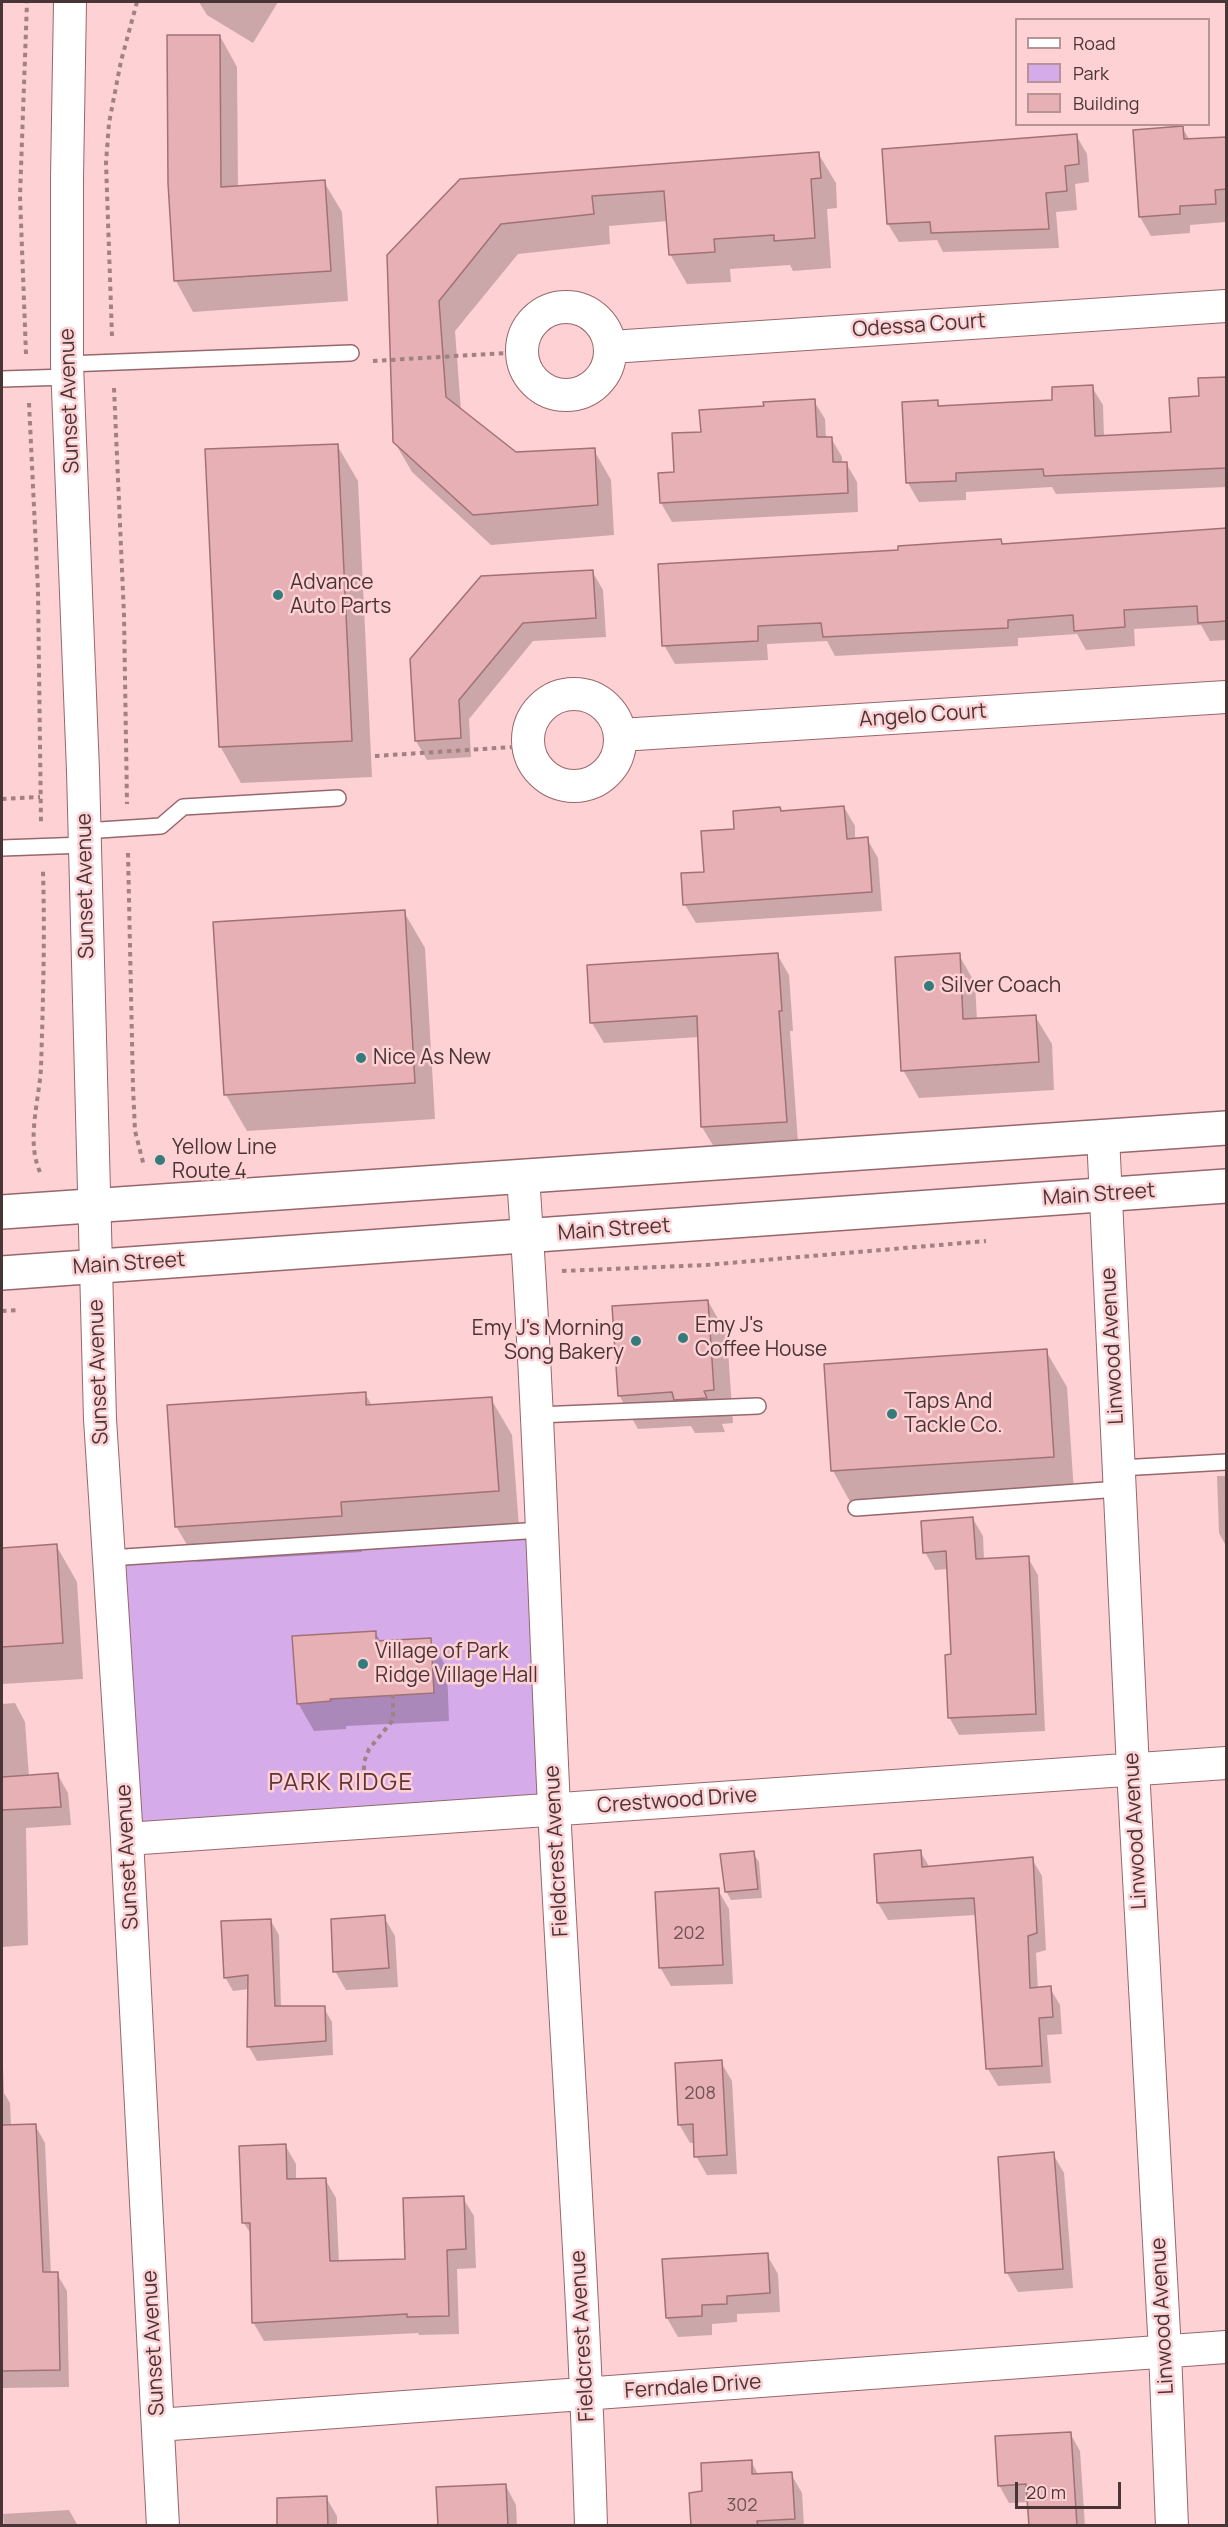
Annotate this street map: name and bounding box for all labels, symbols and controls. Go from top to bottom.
legend [1015,18,1210,126]
text: Road [1073,31,1116,55]
text: Park [1073,61,1109,85]
text: Building [1073,91,1139,115]
street label: Odessa Court [851,309,987,343]
street label: Sunset Avenue [55,328,85,474]
place label: Advance Auto Parts [290,570,391,620]
marker: Advance Auto Parts [271,588,285,602]
street label: Angelo Court [858,699,988,733]
street label: Sunset Avenue [72,813,100,959]
place label: Silver Coach [941,973,1061,999]
marker: Silver Coach [922,979,936,993]
place label: Nice As New [373,1045,491,1071]
marker: Nice As New [354,1051,368,1065]
place label: Yellow Line Route 4 [172,1135,277,1185]
marker: Yellow Line Route 4 [153,1153,167,1167]
street label: Main Street [1042,1179,1156,1211]
street label: Main Street [557,1214,671,1246]
street label: Main Street [72,1248,186,1280]
street label: Linwood Avenue [1096,1267,1130,1425]
street label: Sunset Avenue [84,1299,114,1445]
place label: Emy J's Coffee House [695,1313,827,1363]
place label: Emy J's Morning Song Bakery [472,1316,624,1366]
marker: Emy J's Coffee House [676,1331,690,1345]
marker: Emy J's Morning Song Bakery [629,1334,643,1348]
place label: Taps And Tackle Co. [904,1389,1002,1439]
marker: Taps And Tackle Co. [885,1407,899,1421]
place label: Village of Park Ridge Village Hall [375,1639,538,1689]
marker: Village of Park Ridge Village Hall [356,1657,370,1671]
street label: Linwood Avenue [1119,1752,1153,1910]
street label: Fieldcrest Avenue [540,1765,574,1937]
district label: PARK RIDGE [268,1769,414,1797]
street label: Crestwood Drive [596,1783,758,1819]
street label: Sunset Avenue [112,1784,144,1930]
house number: 202 [673,1923,705,1945]
house number: 208 [684,2083,716,2105]
street label: Linwood Avenue [1146,2237,1180,2395]
street label: Fieldcrest Avenue [566,2250,600,2422]
street label: Sunset Avenue [138,2270,170,2416]
street label: Ferndale Drive [624,2370,762,2404]
scale bar [1018,2470,1124,2508]
text: 20 m [1026,2480,1066,2504]
house number: 302 [726,2495,758,2517]

